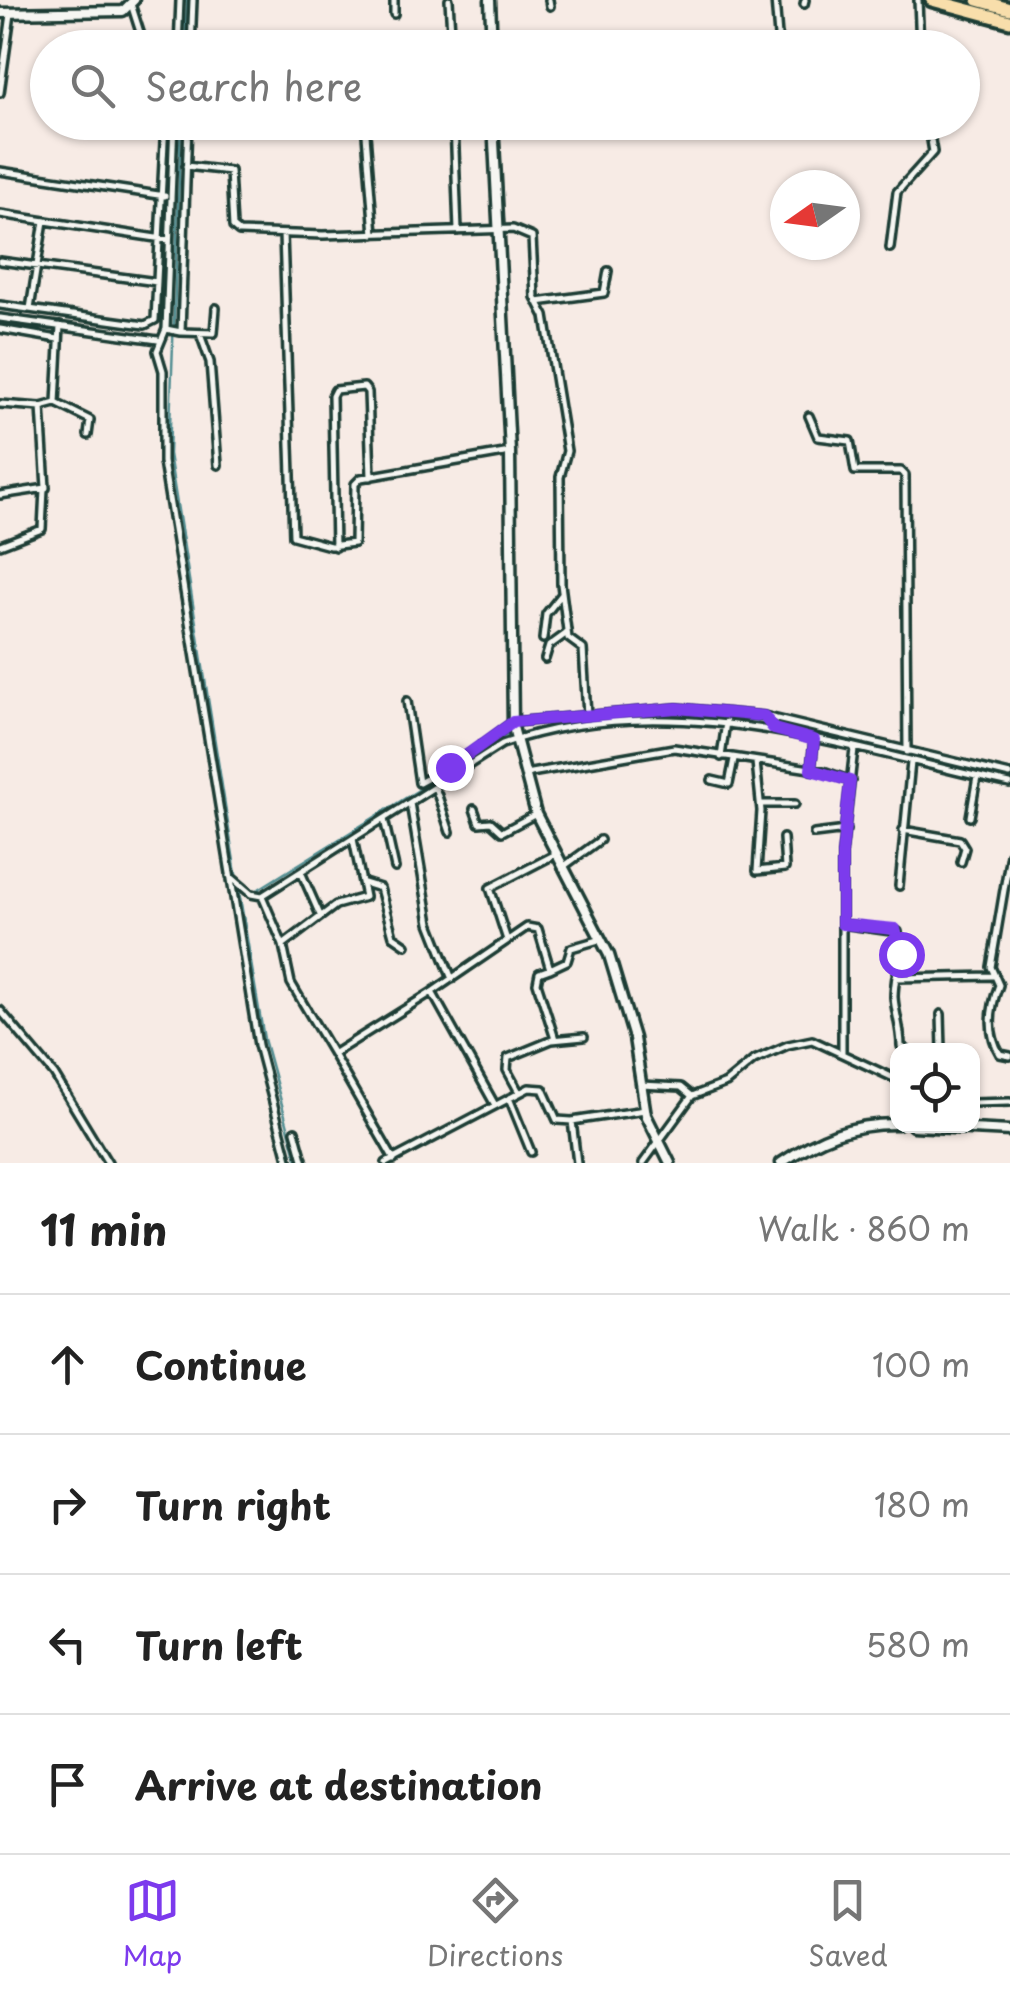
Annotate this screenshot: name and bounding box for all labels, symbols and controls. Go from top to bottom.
search box [30,30,980,140]
text: Search here [145,57,362,114]
icon: search [65,58,120,113]
north arrow [770,170,860,260]
route end [428,745,474,791]
route start [879,932,925,978]
map controls [890,1043,980,1133]
button: locate [890,1043,980,1133]
text: 11 min [40,1197,167,1260]
text: Walk · 860 m [758,1204,970,1252]
text: Continue [135,1336,306,1393]
icon: ahead [40,1337,95,1392]
text: 100 m [872,1340,970,1388]
text: Turn right [135,1476,331,1533]
icon: right [40,1477,95,1532]
text: 180 m [874,1480,970,1528]
text: Turn left [135,1616,303,1673]
icon: left [40,1617,95,1672]
text: 580 m [866,1620,970,1668]
text: Arrive at destination [135,1756,543,1813]
icon: arrive [40,1757,95,1812]
tab: Map [122,1873,182,1976]
tab: Directions [427,1873,563,1976]
tab: Saved [808,1873,888,1976]

